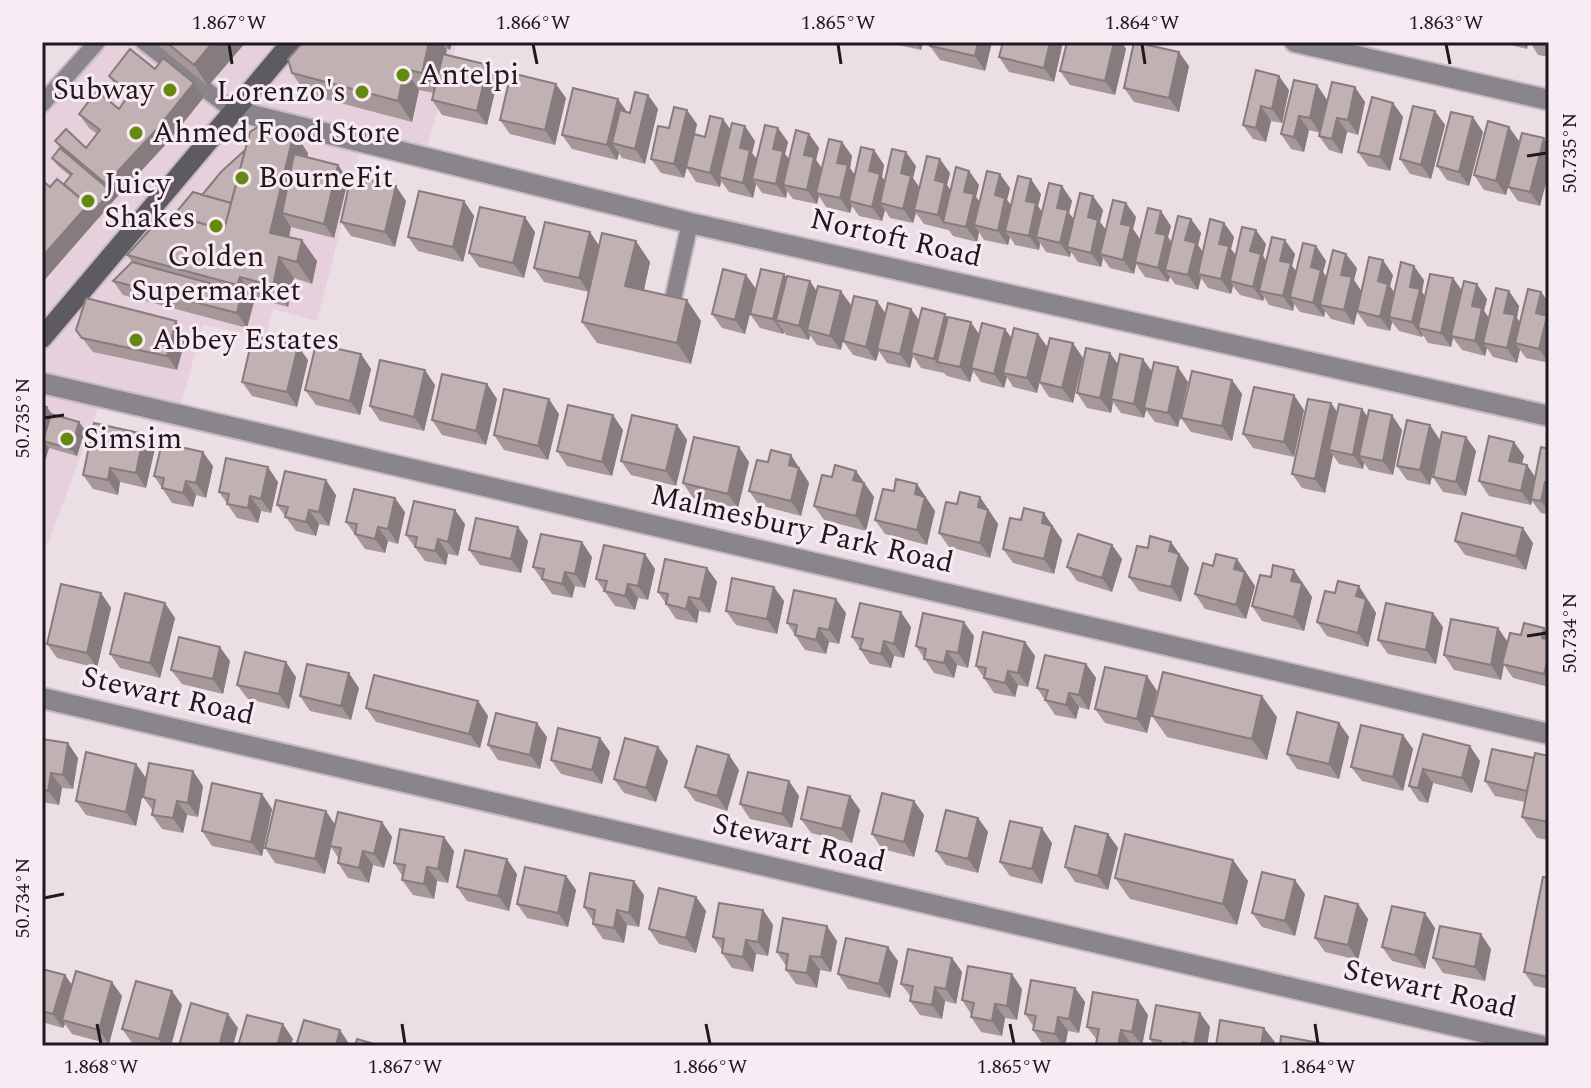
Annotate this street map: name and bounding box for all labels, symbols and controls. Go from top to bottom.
text: 1.867°W [192,8,267,38]
text: 1.866°W [496,8,571,38]
text: 1.865°W [801,8,876,38]
text: 1.864°W [1105,8,1180,38]
text: 1.863°W [1409,8,1484,38]
place label: Antelpi [419,52,519,98]
marker: Antelpi [394,66,412,84]
place label: Subway [53,67,156,113]
place label: Lorenzo's [216,69,346,115]
marker: Subway [161,81,179,99]
marker: Lorenzo's [353,83,371,101]
place label: Ahmed Food Store [152,110,400,156]
text: 50.735°N [1555,113,1585,193]
marker: Ahmed Food Store [127,124,145,142]
place label: BourneFit [258,155,393,201]
place label: Juicy Shakes [104,161,195,241]
marker: BourneFit [233,169,251,187]
marker: Juicy Shakes [79,192,97,210]
street label: Nortoft Road [806,196,986,280]
marker: Golden Supermarket [207,217,225,235]
place label: Golden Supermarket [131,234,301,314]
place label: Abbey Estates [152,317,340,363]
marker: Abbey Estates [127,331,145,349]
text: 50.735°N [8,378,38,458]
place label: Simsim [83,416,182,462]
marker: Simsim [58,430,76,448]
street label: Malmesbury Park Road [646,472,958,586]
text: 50.734°N [1555,593,1585,673]
street label: Stewart Road [77,654,259,738]
street label: Stewart Road [708,801,890,885]
text: 50.734°N [8,858,38,938]
street label: Stewart Road [1339,947,1521,1031]
text: 1.868°W [64,1052,139,1082]
text: 1.867°W [368,1052,443,1082]
text: 1.866°W [673,1052,748,1082]
text: 1.865°W [977,1052,1052,1082]
text: 1.864°W [1281,1052,1356,1082]

